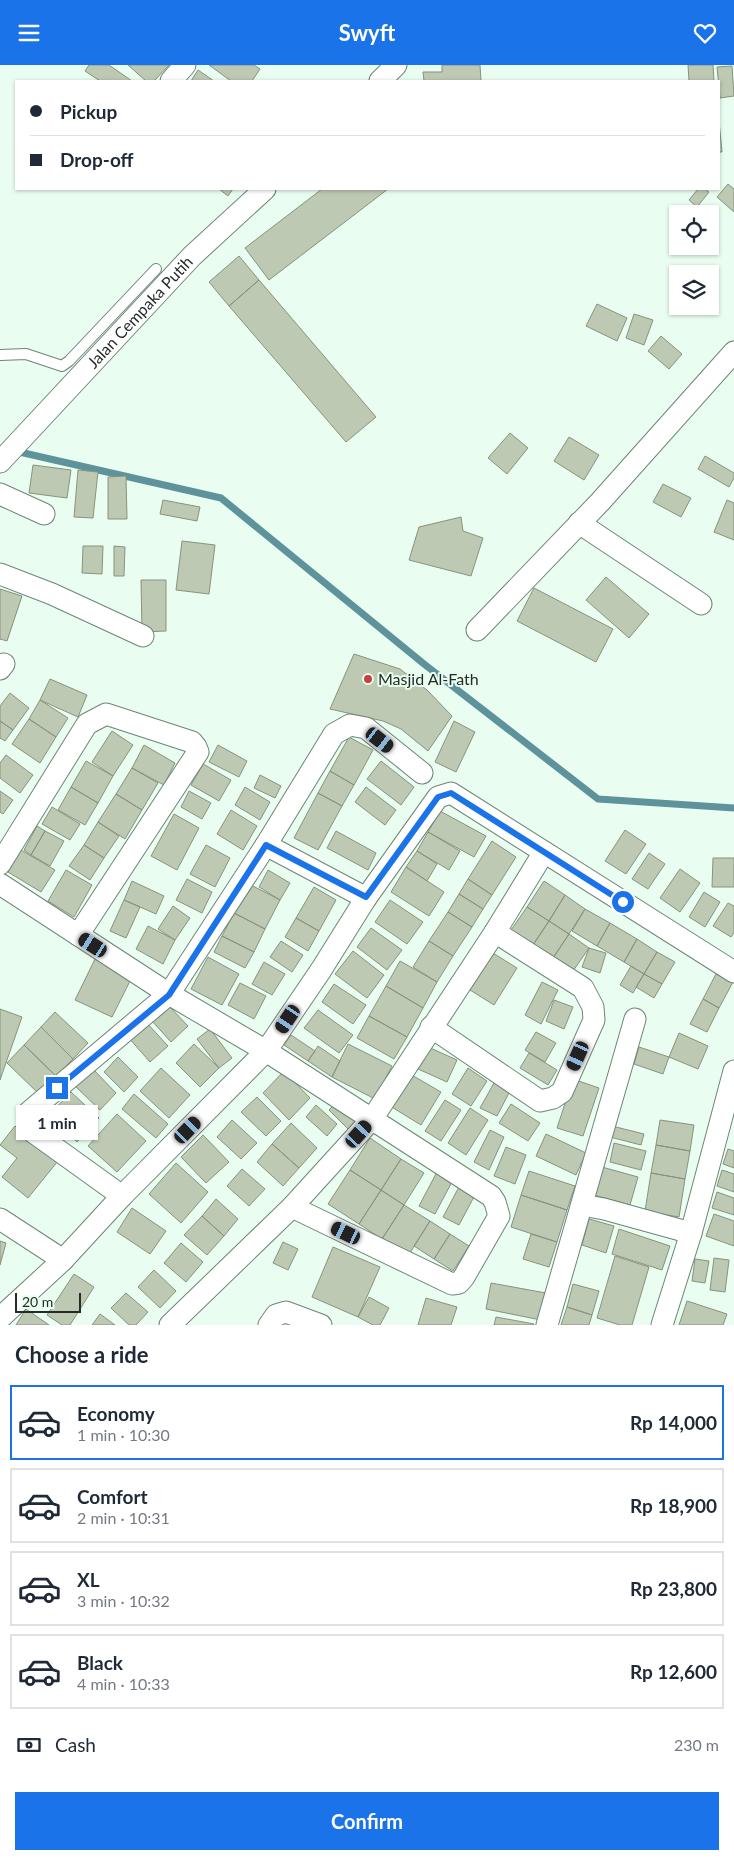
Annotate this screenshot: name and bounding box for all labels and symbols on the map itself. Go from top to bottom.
street label: Jalan Cempaka Putih [83,252,196,371]
place label: Masjid Al-Fath [378,669,479,688]
marker: Masjid Al-Fath [362,673,374,685]
car [363,725,396,755]
route start [612,891,634,913]
car [76,931,109,959]
car [273,1002,302,1036]
car [565,1039,590,1073]
route end [46,1077,68,1099]
callout: 1 min [16,1105,98,1141]
car [172,1114,203,1146]
car [343,1118,374,1150]
car [329,1220,362,1246]
scale bar [15,1290,81,1313]

